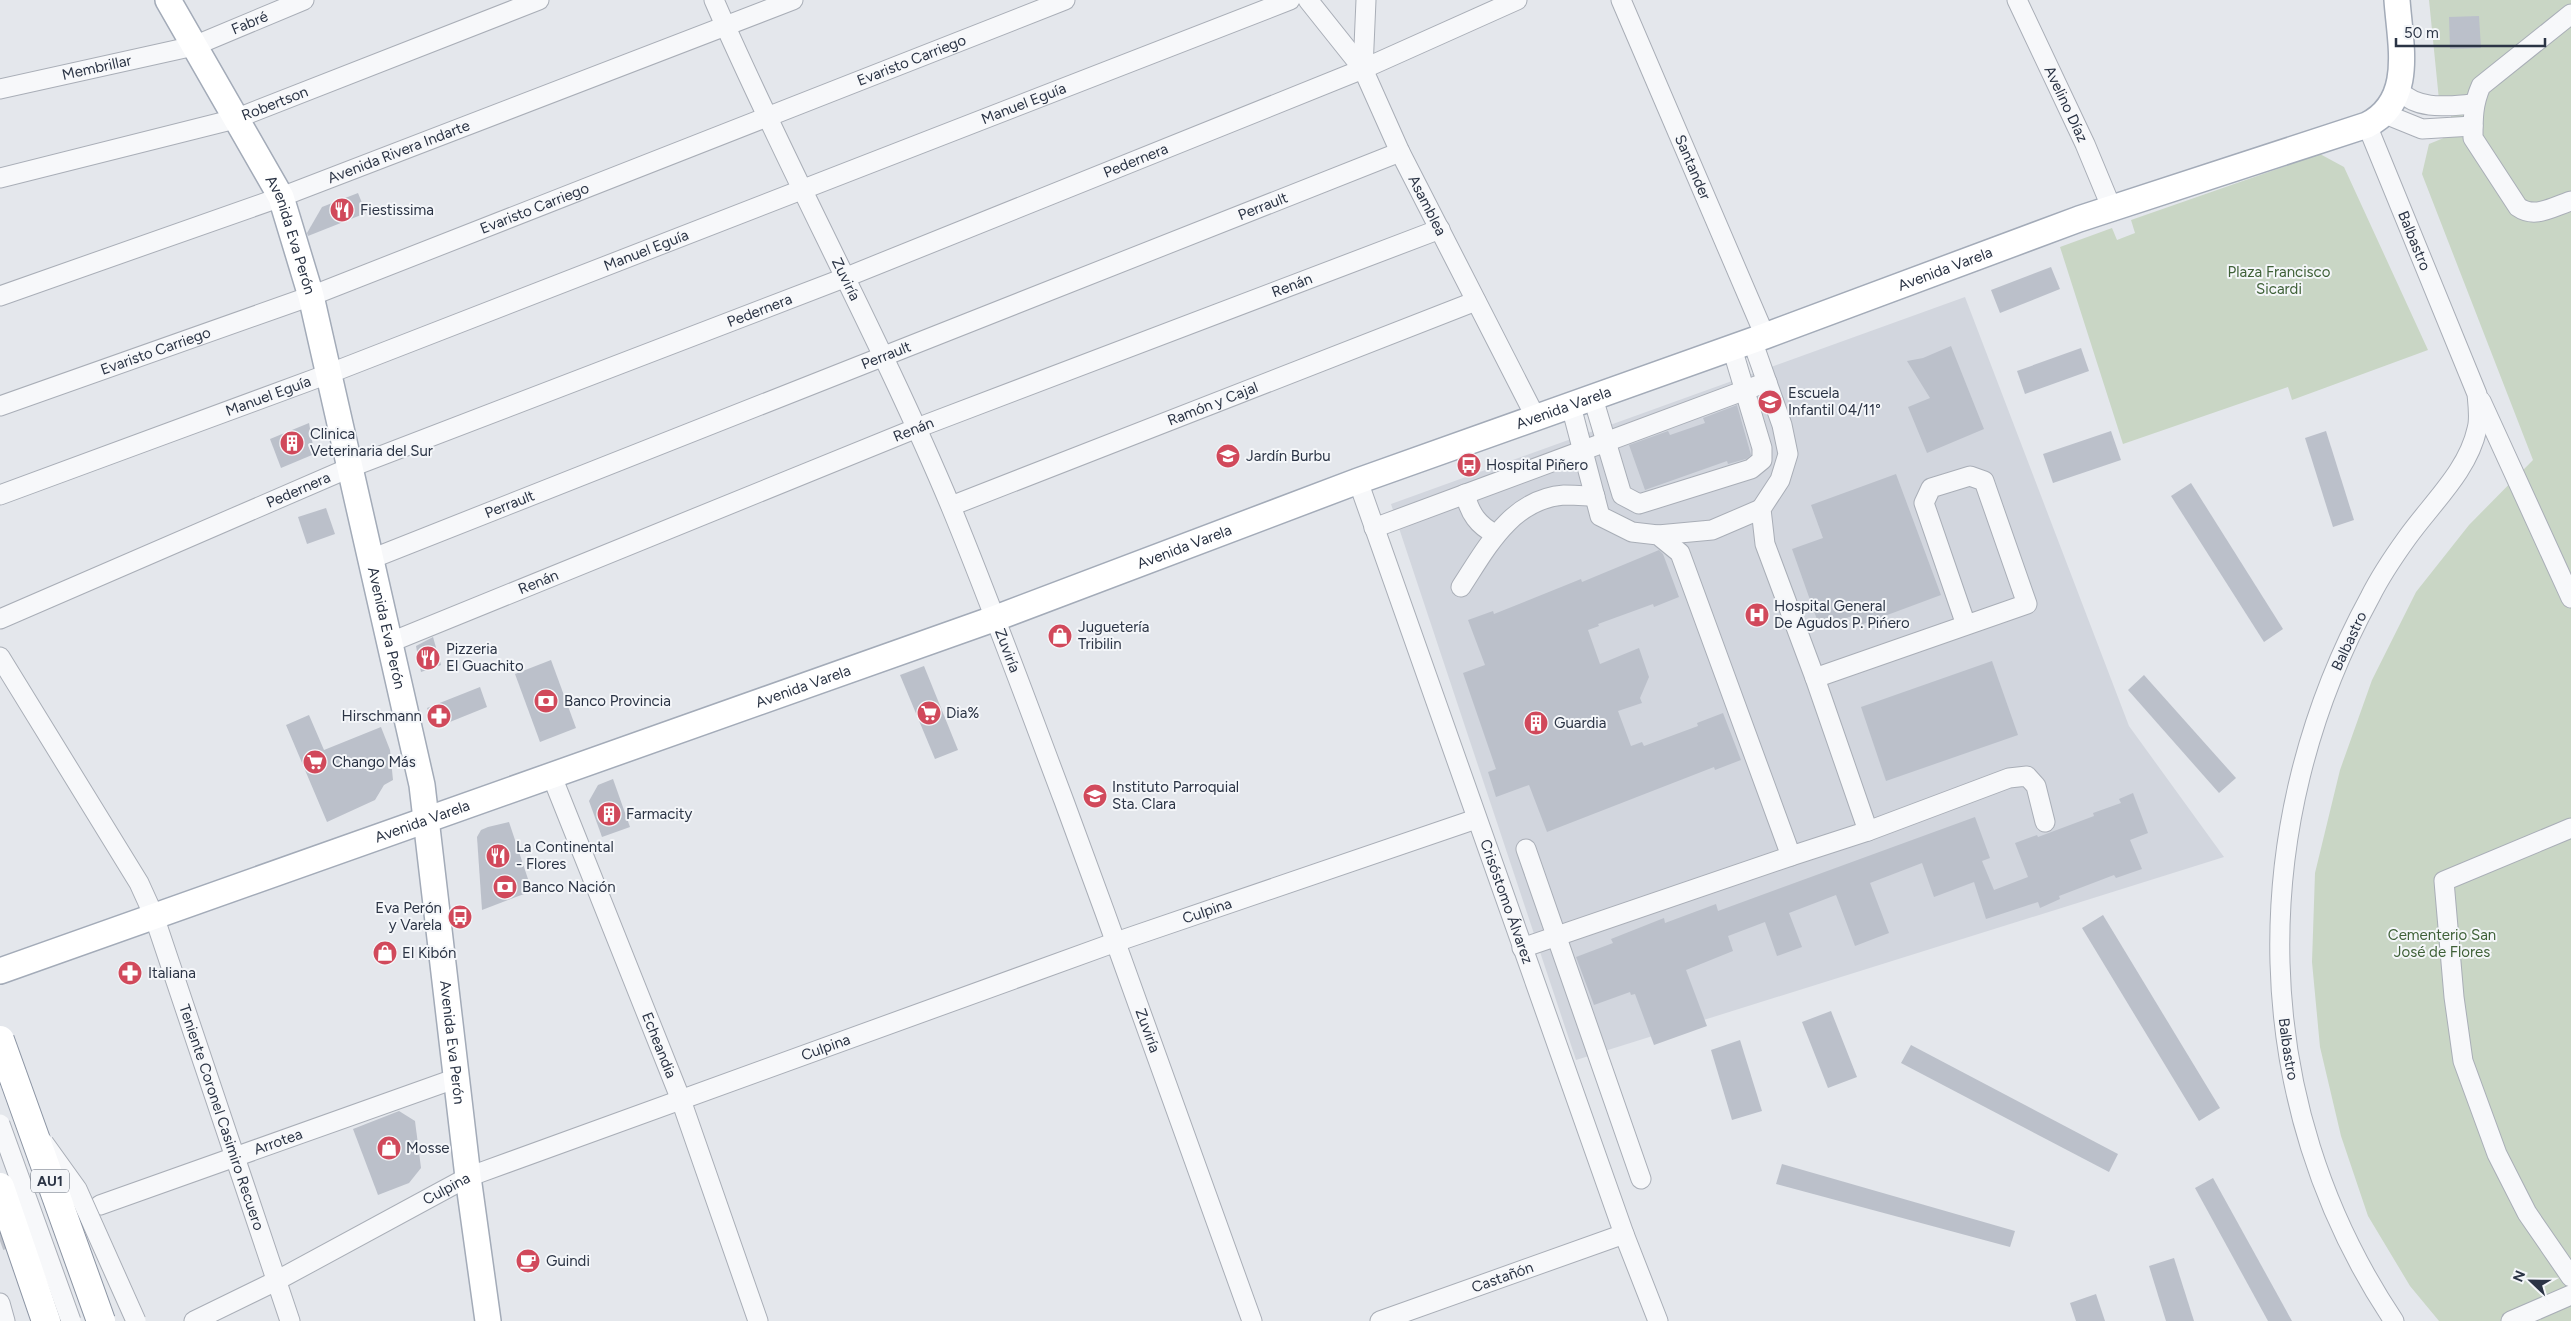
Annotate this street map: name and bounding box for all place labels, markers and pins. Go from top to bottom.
restaurant icon: Fiestissima [329,197,355,223]
place label: Fiestissima [360,201,434,219]
place label: Escuela Infantil 04/11° [1788,384,1881,419]
school or university icon: Escuela Infantil 04/11° [1757,389,1783,415]
place label: Clinica Veterinaria del Sur [310,425,433,460]
building icon: Clinica Veterinaria del Sur [279,430,305,456]
school or university icon: Jardín Burbu [1215,443,1241,469]
place label: Jardín Burbu [1246,447,1331,465]
bus stop icon: Hospital Piñero [1456,452,1482,478]
place label: Hospital Piñero [1486,456,1588,474]
place label: Hospital General De Agudos P. Pińero [1774,597,1910,632]
hospital icon: Hospital General De Agudos P. Pińero [1744,602,1770,628]
place label: Juguetería Tribilin [1078,618,1149,653]
shop icon: Juguetería Tribilin [1047,623,1073,649]
place label: Pizzeria El Guachito [446,640,524,675]
restaurant icon: Pizzeria El Guachito [415,645,441,671]
bank icon: Banco Provincia [533,688,559,714]
place label: Banco Provincia [564,692,671,710]
supermarket icon: Dia% [916,700,942,726]
pharmacy icon: Hirschmann [426,703,452,729]
place label: Dia% [946,704,979,722]
place label: Hirschmann [342,707,422,725]
building icon: Guardia [1523,710,1549,736]
place label: Guardia [1554,714,1606,732]
supermarket icon: Chango Más [302,749,328,775]
place label: Chango Más [332,753,416,771]
place label: Instituto Parroquial Sta. Clara [1112,778,1239,813]
school or university icon: Instituto Parroquial Sta. Clara [1082,783,1108,809]
building icon: Farmacity [596,801,622,827]
place label: Farmacity [626,805,692,823]
place label: La Continental - Flores [516,838,614,873]
restaurant icon: La Continental - Flores [485,843,511,869]
bank icon: Banco Nación [492,874,518,900]
place label: Banco Nación [522,878,616,896]
place label: Eva Perón y Varela [375,899,442,934]
bus stop icon: Eva Perón y Varela [447,904,473,930]
shop icon: El Kibón [372,940,398,966]
place label: El Kibón [402,944,456,962]
pharmacy icon: Italiana [117,960,143,986]
place label: Italiana [148,964,196,982]
shop icon: Mosse [376,1135,402,1161]
place label: Mosse [406,1139,450,1157]
cafe icon: Guindi [515,1248,541,1274]
place label: Guindi [546,1252,590,1270]

